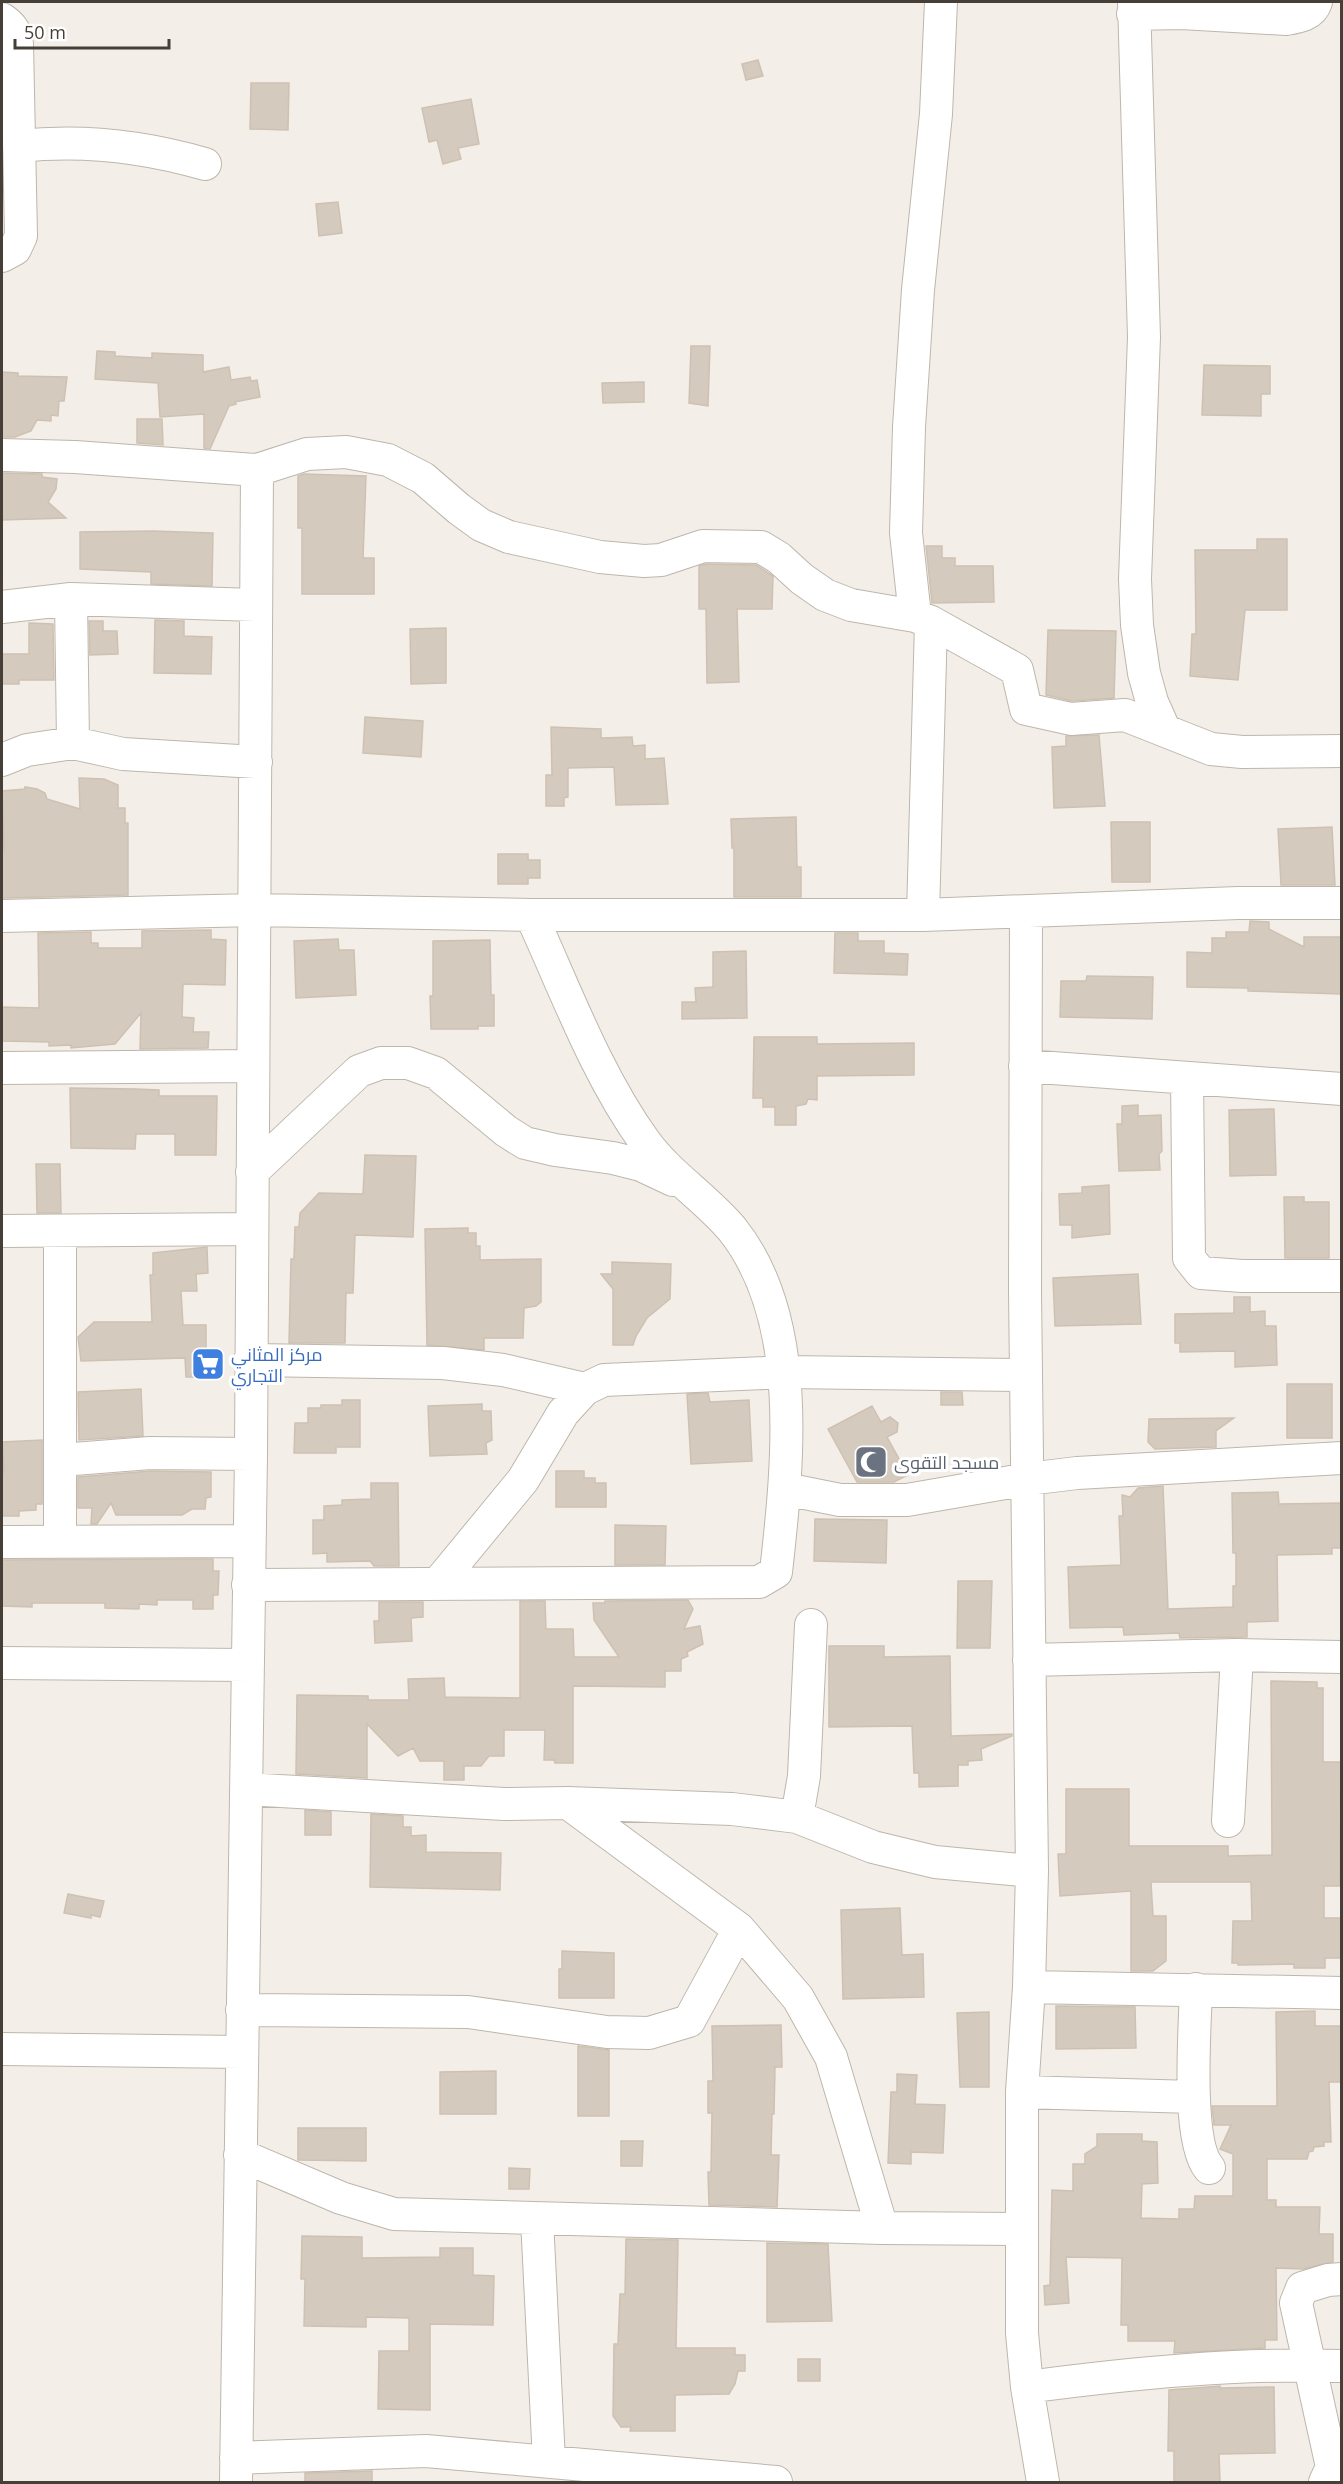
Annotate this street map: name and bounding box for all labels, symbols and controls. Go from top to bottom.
scale bar [15,12,170,50]
text: 50 m [24,20,66,44]
place label: مركز المثاني التجاري [231,1342,323,1390]
supermarket icon: مركز المثاني التجاري [190,1346,226,1382]
mosque icon: مسجد التقوى [853,1444,889,1480]
place label: مسجد التقوى [894,1450,999,1474]

